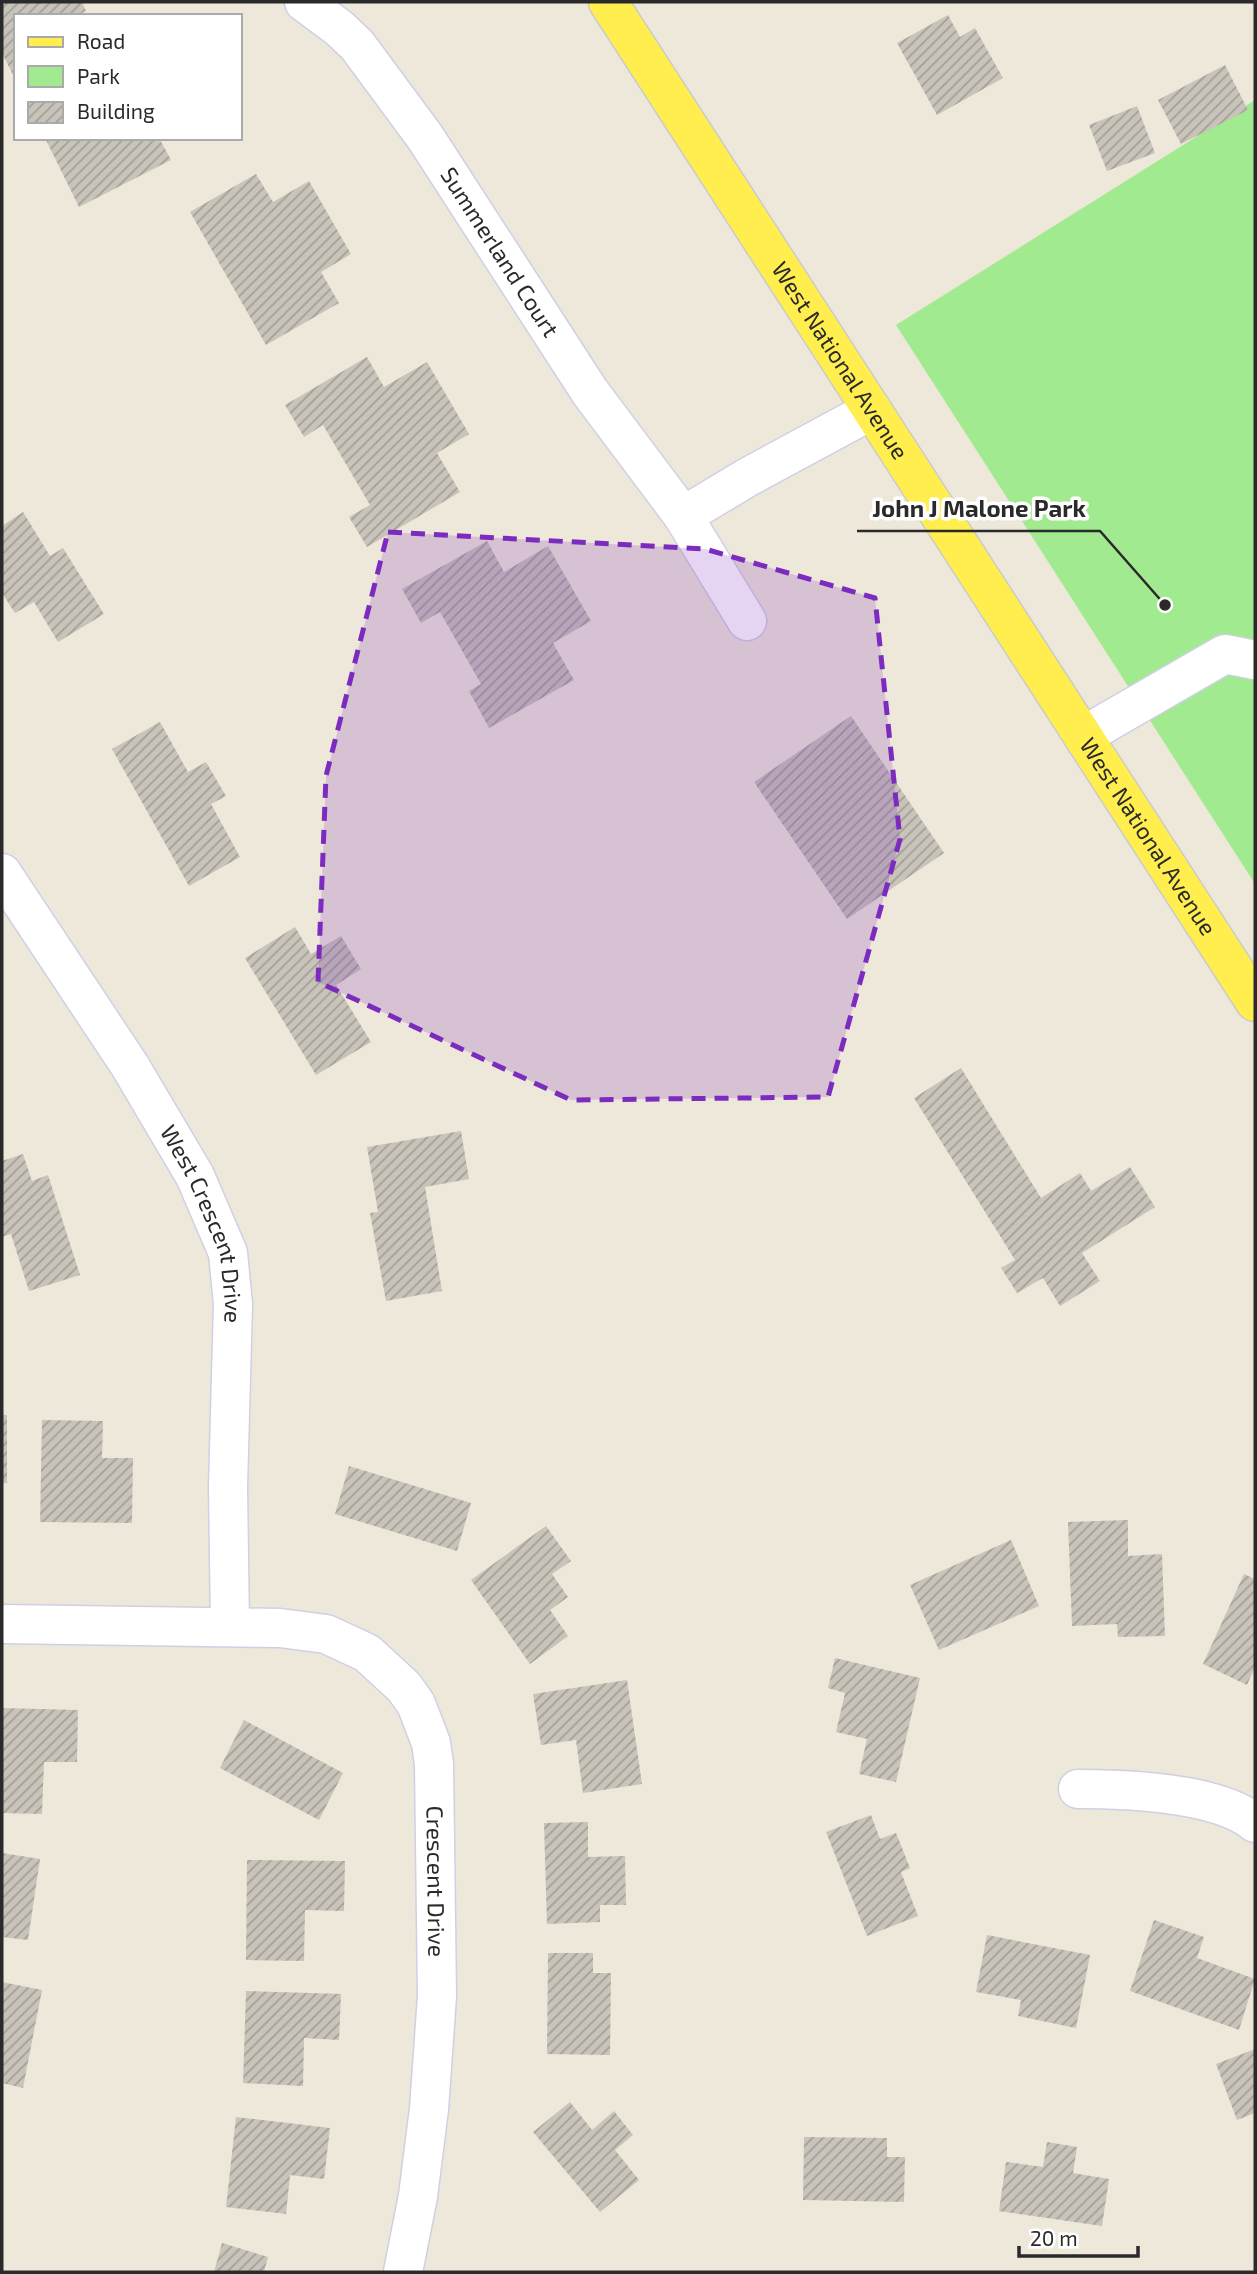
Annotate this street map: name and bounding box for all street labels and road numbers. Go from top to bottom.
street label: Summerland Court [435,162,566,342]
street label: West National Avenue [767,256,915,464]
street label: West National Avenue [1075,732,1223,940]
street label: West Crescent Drive [155,1119,248,1323]
street label: Crescent Drive [422,1805,451,1957]

